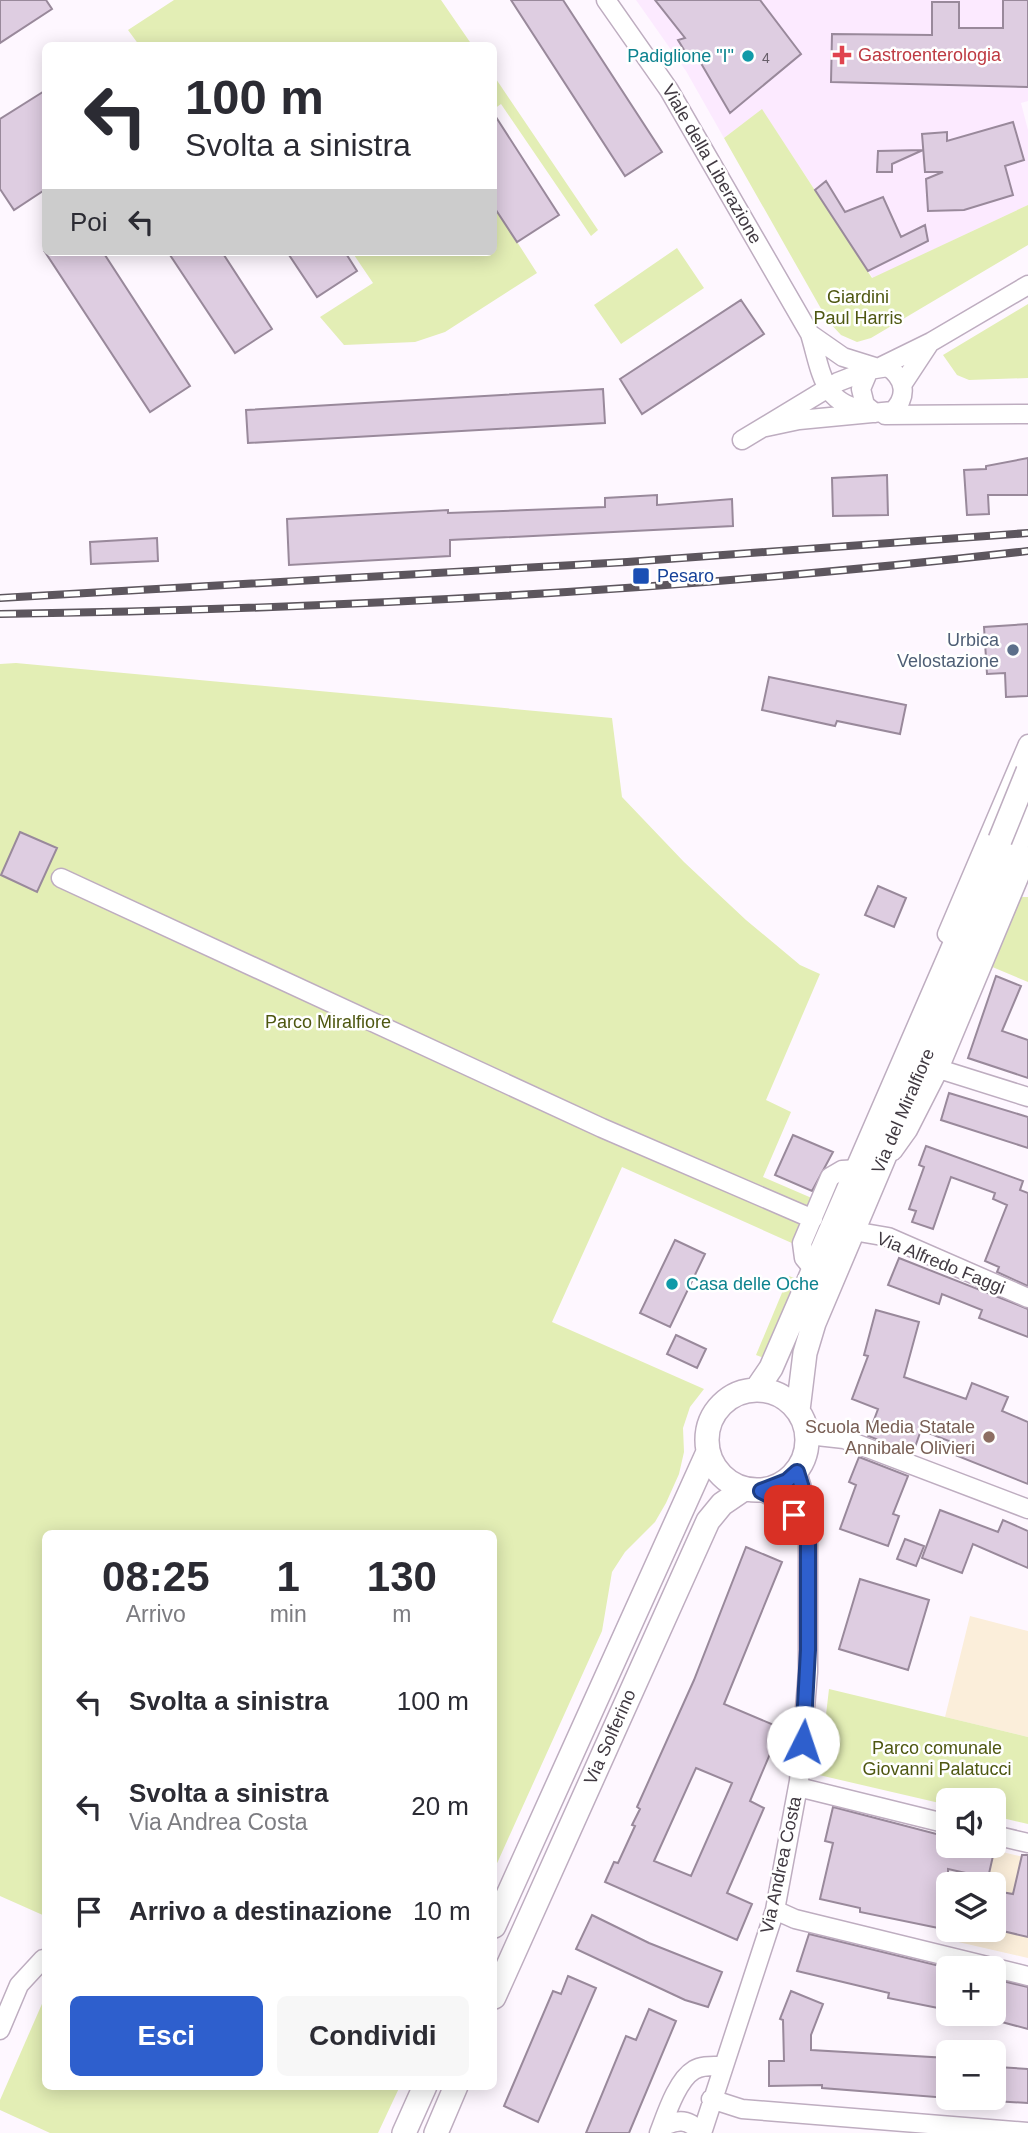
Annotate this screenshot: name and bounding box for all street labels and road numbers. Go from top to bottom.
street label: Viale della Liberazione [658,81,766,247]
street label: Via del Miralfiore [868,1046,938,1176]
street label: Via Alfredo Faggi [874,1228,1008,1298]
street label: Via Solferino [580,1686,640,1788]
street label: Via Andrea Costa [757,1794,806,1935]

